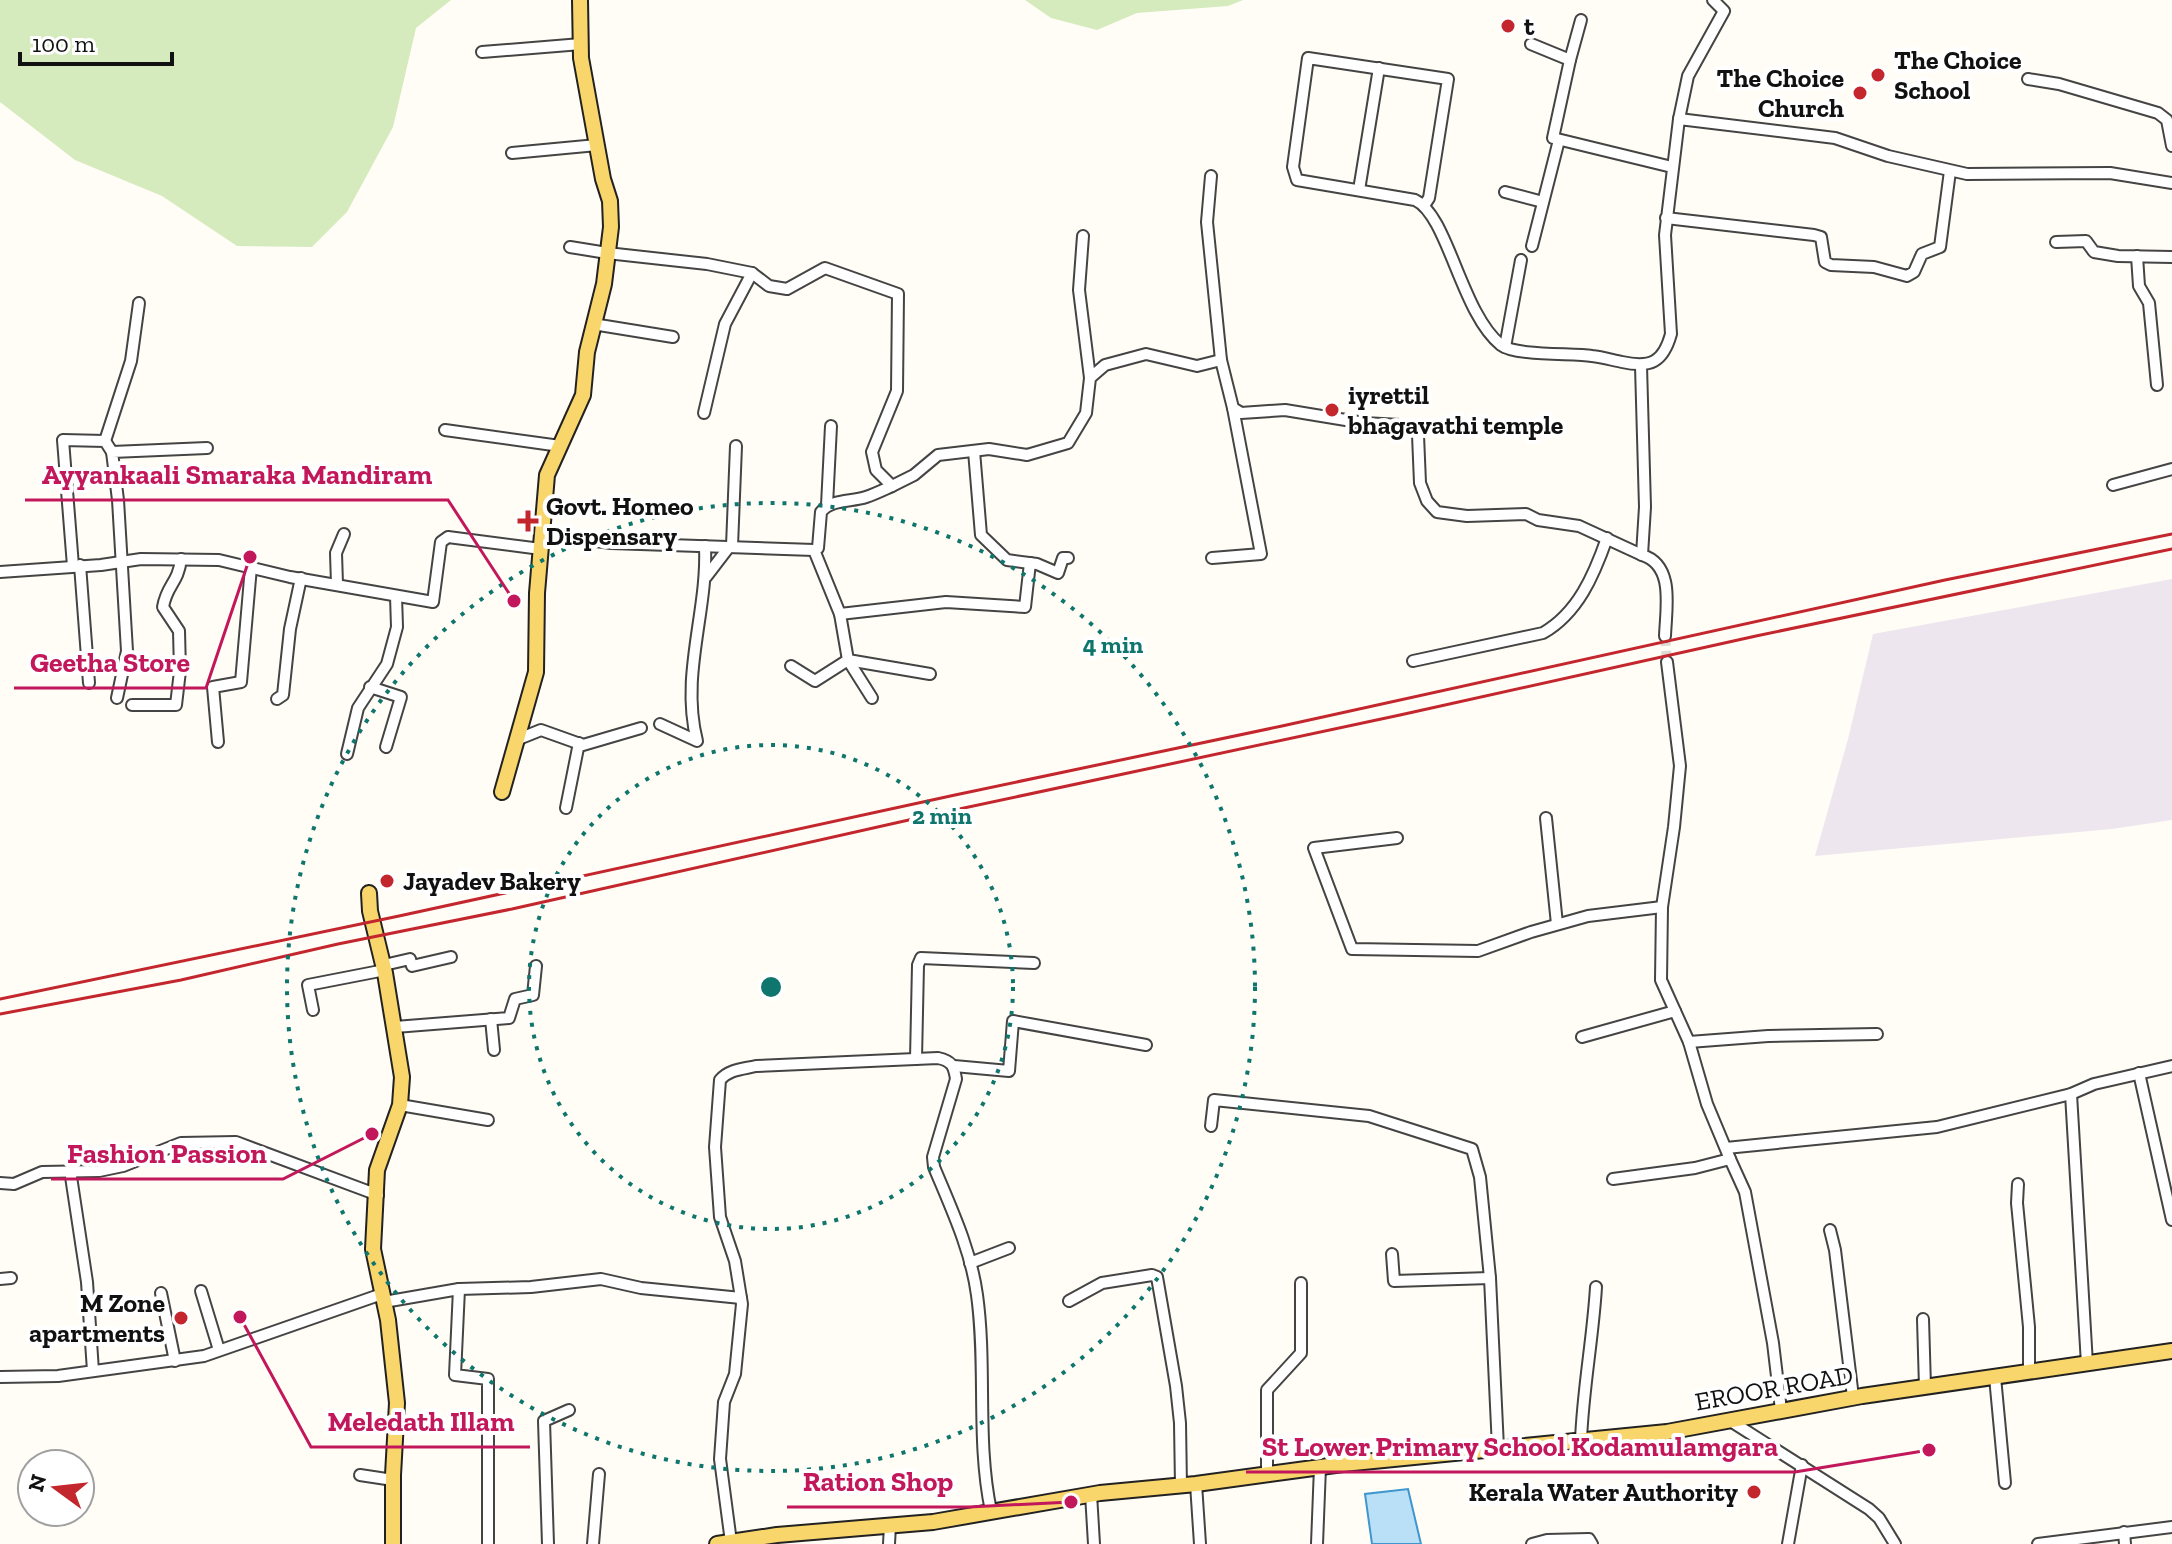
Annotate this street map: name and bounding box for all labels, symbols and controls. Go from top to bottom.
place label: t [1524,10,1535,42]
scale bar [20,16,172,66]
marker: t [1499,17,1517,35]
text: 100 m [32,29,95,58]
place label: The Choice School [1894,44,2022,106]
place label: The Choice Church [1717,62,1844,124]
marker: The Choice School [1869,66,1887,84]
marker: The Choice Church [1851,84,1869,102]
place label: iyrettil bhagavathi temple [1347,379,1564,441]
marker: iyrettil bhagavathi temple [1323,401,1341,419]
callout: Ayyankaali Smaraka Mandiram [25,448,448,500]
text: Ayyankaali Smaraka Mandiram [42,458,433,491]
place label: Govt. Homeo Dispensary [546,490,694,552]
marker: Govt. Homeo Dispensary [517,510,539,532]
text: 4 min [1083,630,1143,659]
callout: Geetha Store [14,636,206,688]
text: Geetha Store [30,646,190,679]
text: 2 min [912,801,972,830]
place label: Jayadev Bakery [403,865,581,897]
marker: Jayadev Bakery [378,872,396,890]
centre of rings [757,973,785,1001]
callout: Fashion Passion [51,1127,283,1179]
text: Fashion Passion [67,1137,267,1170]
place label: M Zone apartments [29,1287,165,1349]
marker: M Zone apartments [172,1309,190,1327]
street label: EROOR ROAD [1692,1358,1856,1418]
callout: Meledath Illam [311,1395,530,1447]
text: Meledath Illam [328,1405,515,1438]
callout: St Lower Primary School Kodamulamgara [1246,1420,1795,1472]
text: St Lower Primary School Kodamulamgara [1262,1430,1778,1463]
north arrow [16,1448,96,1528]
callout: Ration Shop [787,1455,969,1507]
text: Ration Shop [803,1465,953,1498]
text: N [22,1471,52,1495]
place label: Kerala Water Authority [1469,1476,1738,1508]
marker: Kerala Water Authority [1745,1483,1763,1501]

